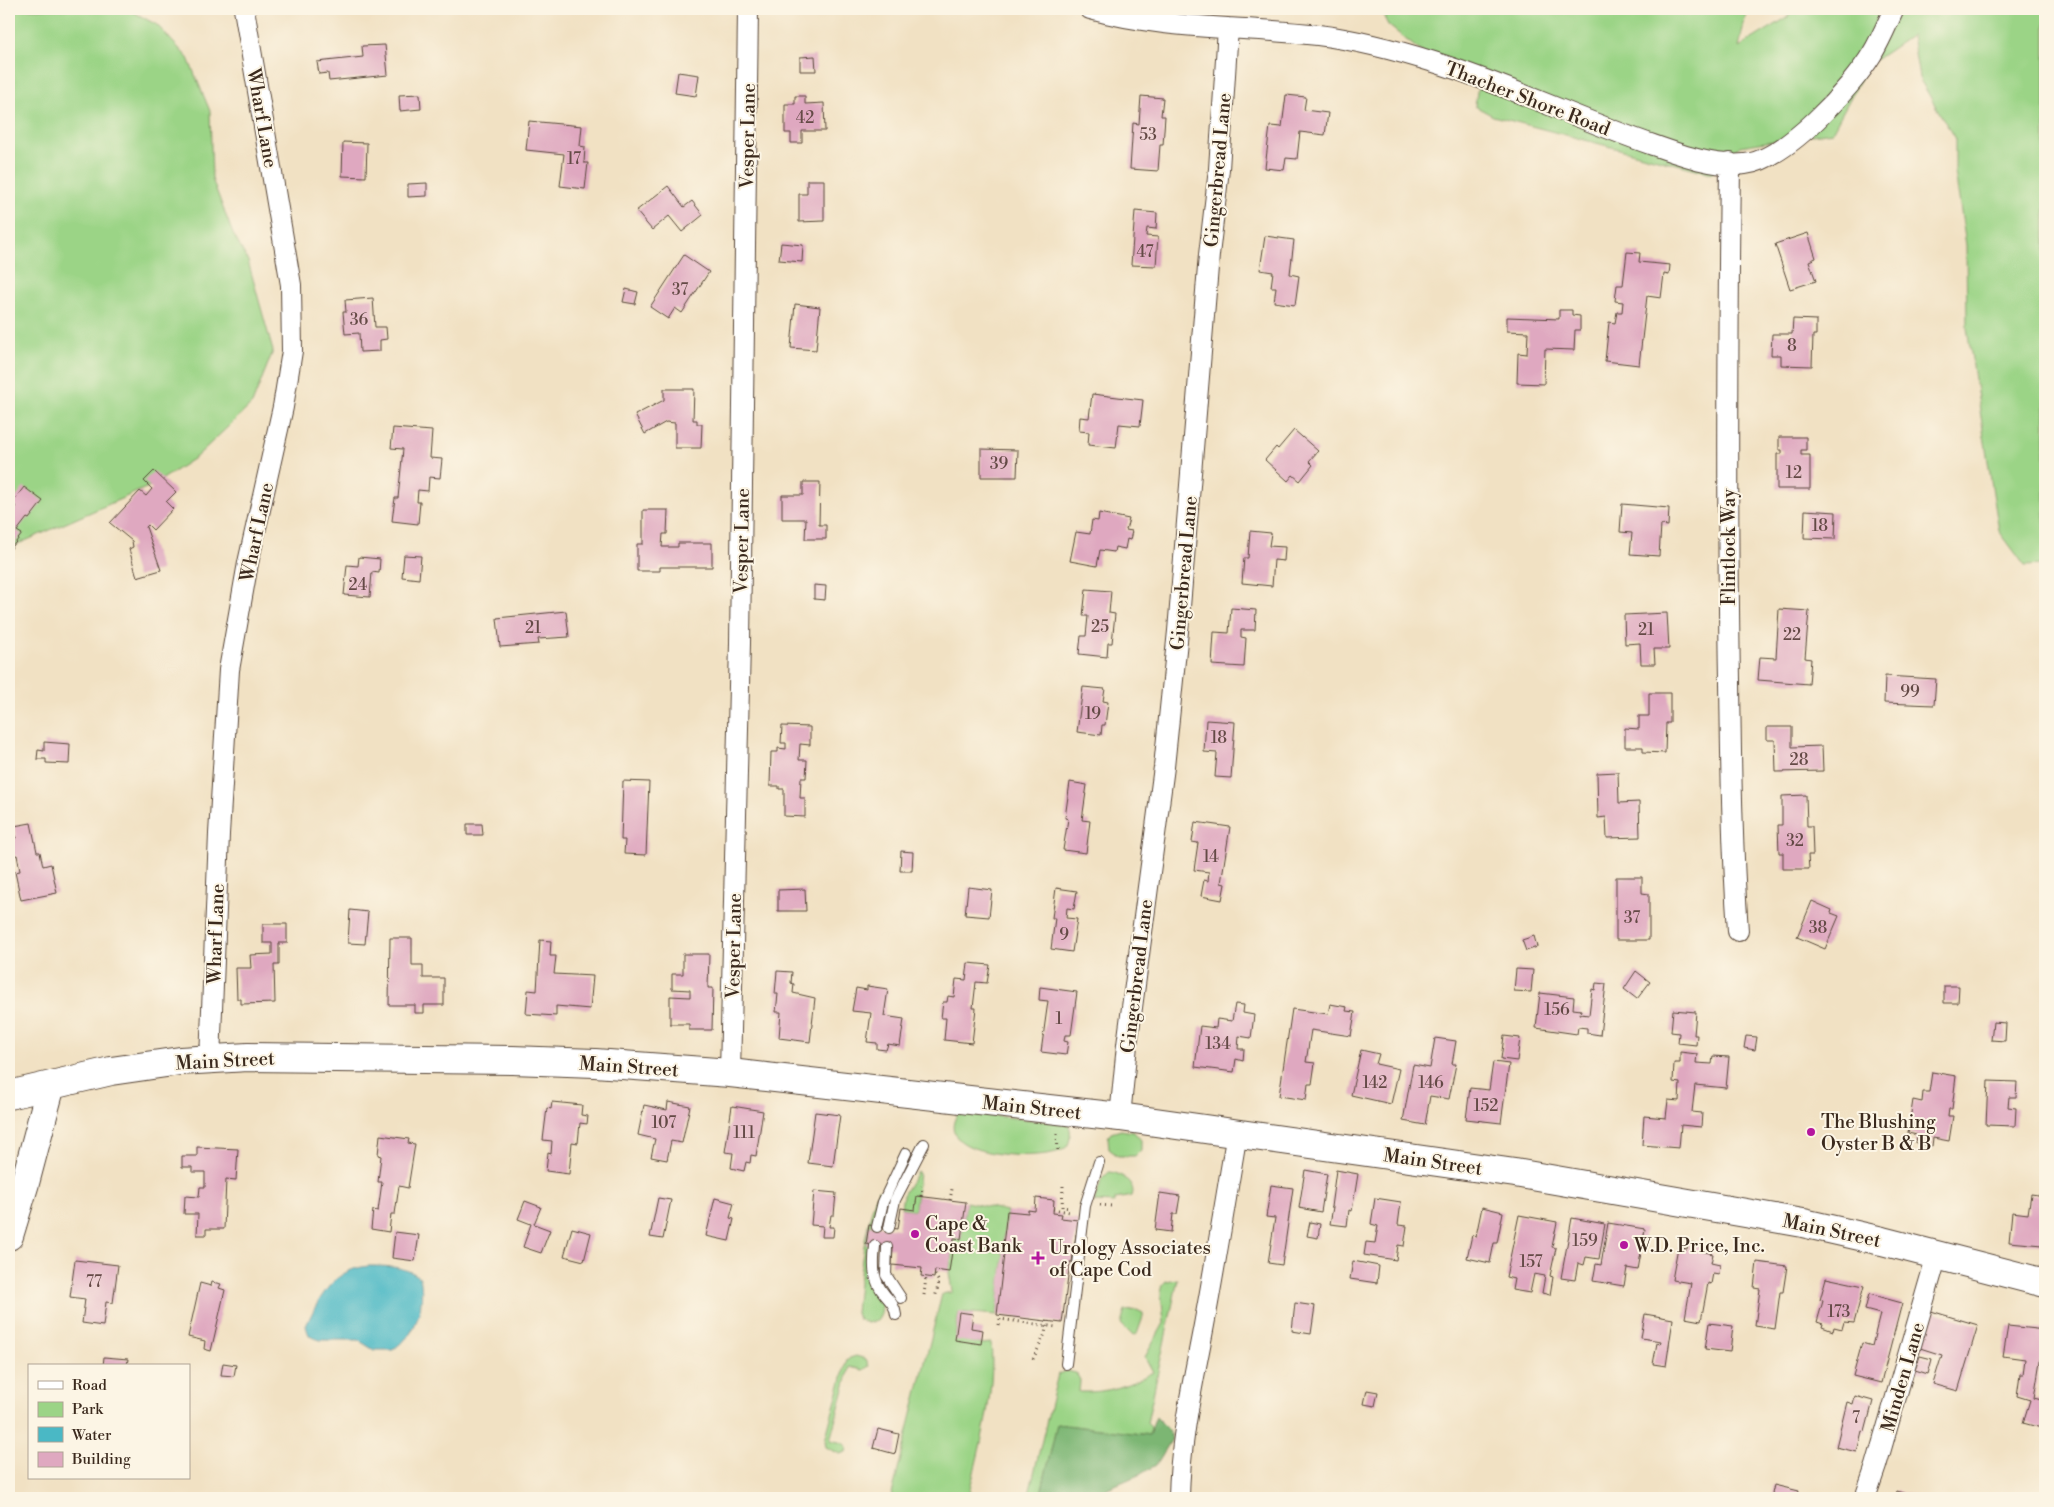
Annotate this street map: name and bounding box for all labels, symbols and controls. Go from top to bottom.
street label: Thacher Shore Road [1442,56,1614,142]
street label: Wharf Lane [241,65,283,170]
street label: Vesper Lane [735,83,761,190]
street label: Gingerbread Lane [1199,92,1237,248]
house number: 42 [796,108,814,128]
house number: 53 [1139,125,1157,145]
house number: 17 [567,149,581,169]
house number: 47 [1137,242,1153,262]
house number: 37 [672,280,688,300]
house number: 36 [350,310,369,330]
house number: 8 [1787,336,1797,356]
house number: 39 [990,454,1009,474]
house number: 12 [1786,463,1802,483]
street label: Wharf Lane [235,480,279,585]
street label: Vesper Lane [729,488,755,595]
street label: Flintlock Way [1717,488,1741,606]
street label: Gingerbread Lane [1165,495,1203,651]
house number: 18 [1812,516,1828,536]
house number: 24 [349,575,368,595]
house number: 25 [1091,617,1109,637]
house number: 21 [525,618,541,638]
house number: 21 [1638,620,1654,640]
house number: 22 [1783,625,1801,645]
house number: 99 [1900,682,1920,702]
house number: 19 [1085,704,1101,724]
house number: 18 [1211,728,1227,748]
house number: 28 [1790,750,1809,770]
house number: 32 [1786,831,1804,851]
house number: 14 [1203,847,1219,867]
street label: Wharf Lane [202,883,230,986]
street label: Vesper Lane [721,893,747,1000]
street label: Gingerbread Lane [1116,898,1158,1054]
house number: 37 [1624,908,1640,928]
house number: 38 [1809,918,1828,938]
house number: 9 [1059,925,1069,945]
house number: 156 [1544,1000,1570,1020]
house number: 1 [1056,1009,1063,1029]
house number: 134 [1205,1034,1231,1054]
street label: Main Street [175,1046,276,1076]
street label: Main Street [578,1052,680,1082]
house number: 142 [1363,1073,1387,1093]
house number: 146 [1418,1073,1444,1093]
street label: Main Street [981,1091,1083,1125]
house number: 152 [1474,1096,1498,1116]
place label: The Blushing Oyster B & B [1821,1110,1936,1156]
house number: 107 [652,1113,676,1133]
house number: 111 [733,1123,755,1143]
marker: The Blushing Oyster B & B [1805,1126,1817,1138]
street label: Main Street [1382,1143,1484,1181]
street label: Main Street [1781,1209,1883,1253]
place label: Cape & Coast Bank [925,1212,1023,1258]
marker: Cape & Coast Bank [909,1228,921,1240]
house number: 159 [1572,1231,1598,1251]
place label: W.D. Price, Inc. [1633,1234,1765,1258]
place label: Urology Associates of Cape Cod [1049,1236,1211,1282]
marker: W.D. Price, Inc. [1618,1239,1630,1251]
marker: Urology Associates of Cape Cod [1031,1251,1045,1265]
house number: 157 [1519,1252,1543,1272]
house number: 77 [86,1272,102,1292]
house number: 173 [1828,1302,1851,1322]
street label: Minden Lane [1876,1320,1930,1435]
legend [28,1364,190,1480]
text: Road [72,1376,107,1395]
text: Park [72,1400,104,1419]
house number: 7 [1852,1408,1860,1428]
text: Water [71,1426,112,1445]
text: Building [71,1450,131,1469]

